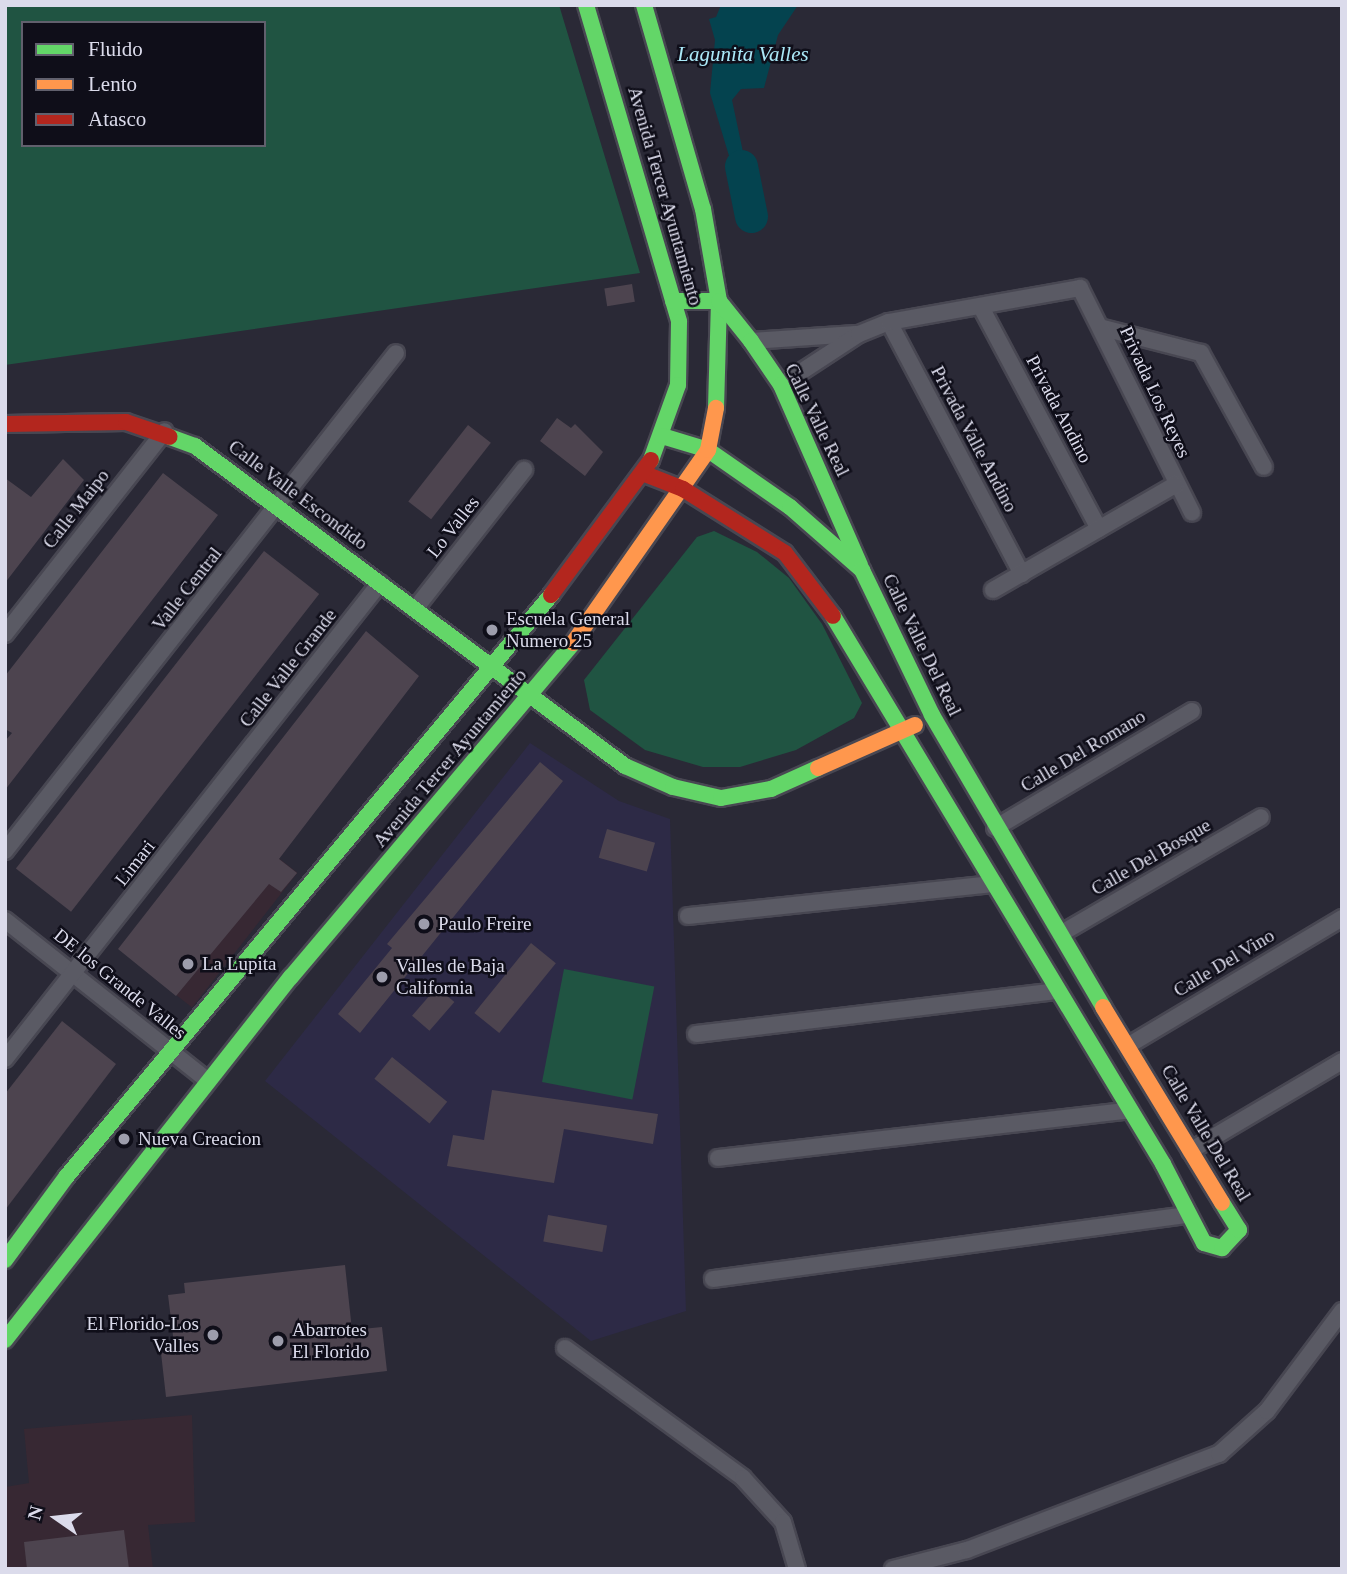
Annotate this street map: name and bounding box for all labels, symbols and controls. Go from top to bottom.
legend [21,21,266,147]
text: Fluido [88,37,143,61]
water label: Lagunita Valles [677,41,809,67]
text: Lento [88,72,137,96]
street label: Avenida Tercer Ayuntamiento [623,83,707,309]
text: Atasco [88,107,146,131]
street label: Privada Los Reyes [1115,323,1195,461]
street label: Privada Andino [1021,351,1097,467]
street label: Calle Valle Real [780,360,854,480]
street label: Privada Valle Andino [926,361,1022,517]
street label: Calle Valle Escondido [224,435,372,555]
street label: Calle Maipo [38,465,114,553]
street label: Lo Valles [422,491,484,563]
street label: Valle Central [147,543,227,635]
street label: Calle Valle Del Real [878,570,966,720]
street label: Calle Valle Grande [235,604,341,732]
place label: Escuela General Numero 25 [506,608,630,652]
marker: Escuela General Numero 25 [484,622,500,638]
street label: Avenida Tercer Ayuntamiento [368,663,532,853]
street label: Calle Del Romano [1017,705,1149,797]
street label: Calle Del Bosque [1087,814,1215,900]
street label: Limari [110,836,160,890]
place label: Paulo Freire [438,913,531,935]
marker: Paulo Freire [416,916,432,932]
street label: DE los Grande Valles [49,924,191,1044]
street label: Calle Del Vino [1169,924,1279,1002]
place label: La Lupita [202,953,276,975]
place label: Valles de Baja California [396,955,505,999]
marker: La Lupita [180,956,196,972]
marker: Valles de Baja California [374,969,390,985]
street label: Calle Valle Del Real [1156,1060,1256,1206]
place label: Nueva Creacion [138,1128,261,1150]
marker: Nueva Creacion [116,1131,132,1147]
place label: El Florido-Los Valles [87,1313,199,1357]
place label: Abarrotes El Florido [292,1319,370,1363]
marker: El Florido-Los Valles [205,1327,221,1343]
marker: Abarrotes El Florido [270,1333,286,1349]
north arrow [21,1483,91,1553]
text: N [23,1504,47,1522]

